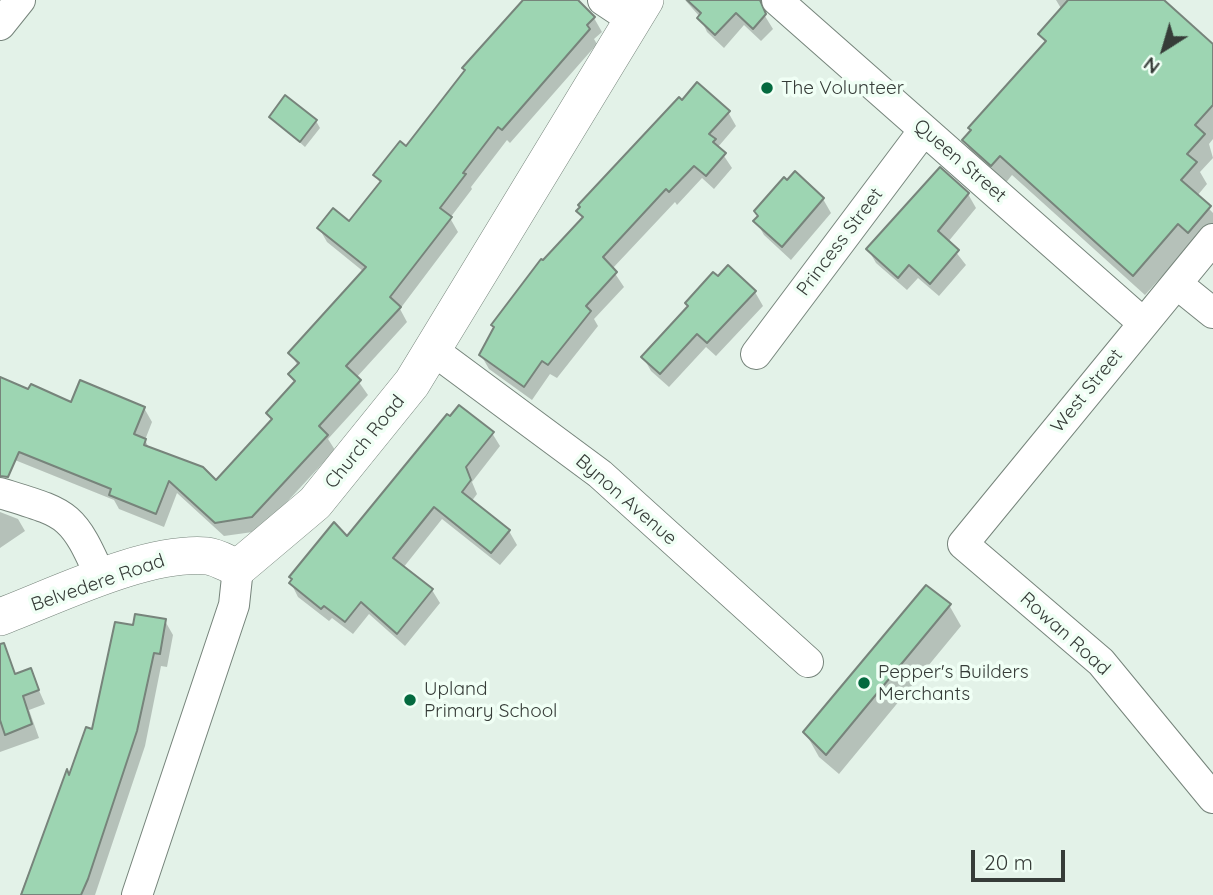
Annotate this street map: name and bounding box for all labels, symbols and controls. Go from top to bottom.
north arrow [1129,14,1199,84]
text: N [1139,52,1164,80]
place label: The Volunteer [781,77,904,99]
marker: The Volunteer [759,80,775,96]
street label: Queen Street [909,115,1011,207]
street label: Princess Street [792,184,888,300]
street label: West Street [1046,344,1128,438]
street label: Church Road [320,391,410,493]
street label: Bynon Avenue [571,450,681,550]
street label: Belvedere Road [28,549,168,617]
street label: Rowan Road [1015,588,1115,680]
place label: Pepper's Builders Merchants [878,661,1029,705]
marker: Pepper's Builders Merchants [856,675,872,691]
place label: Upland Primary School [424,678,557,722]
marker: Upland Primary School [402,692,418,708]
scale bar [975,836,1070,880]
text: 20 m [984,849,1033,875]

